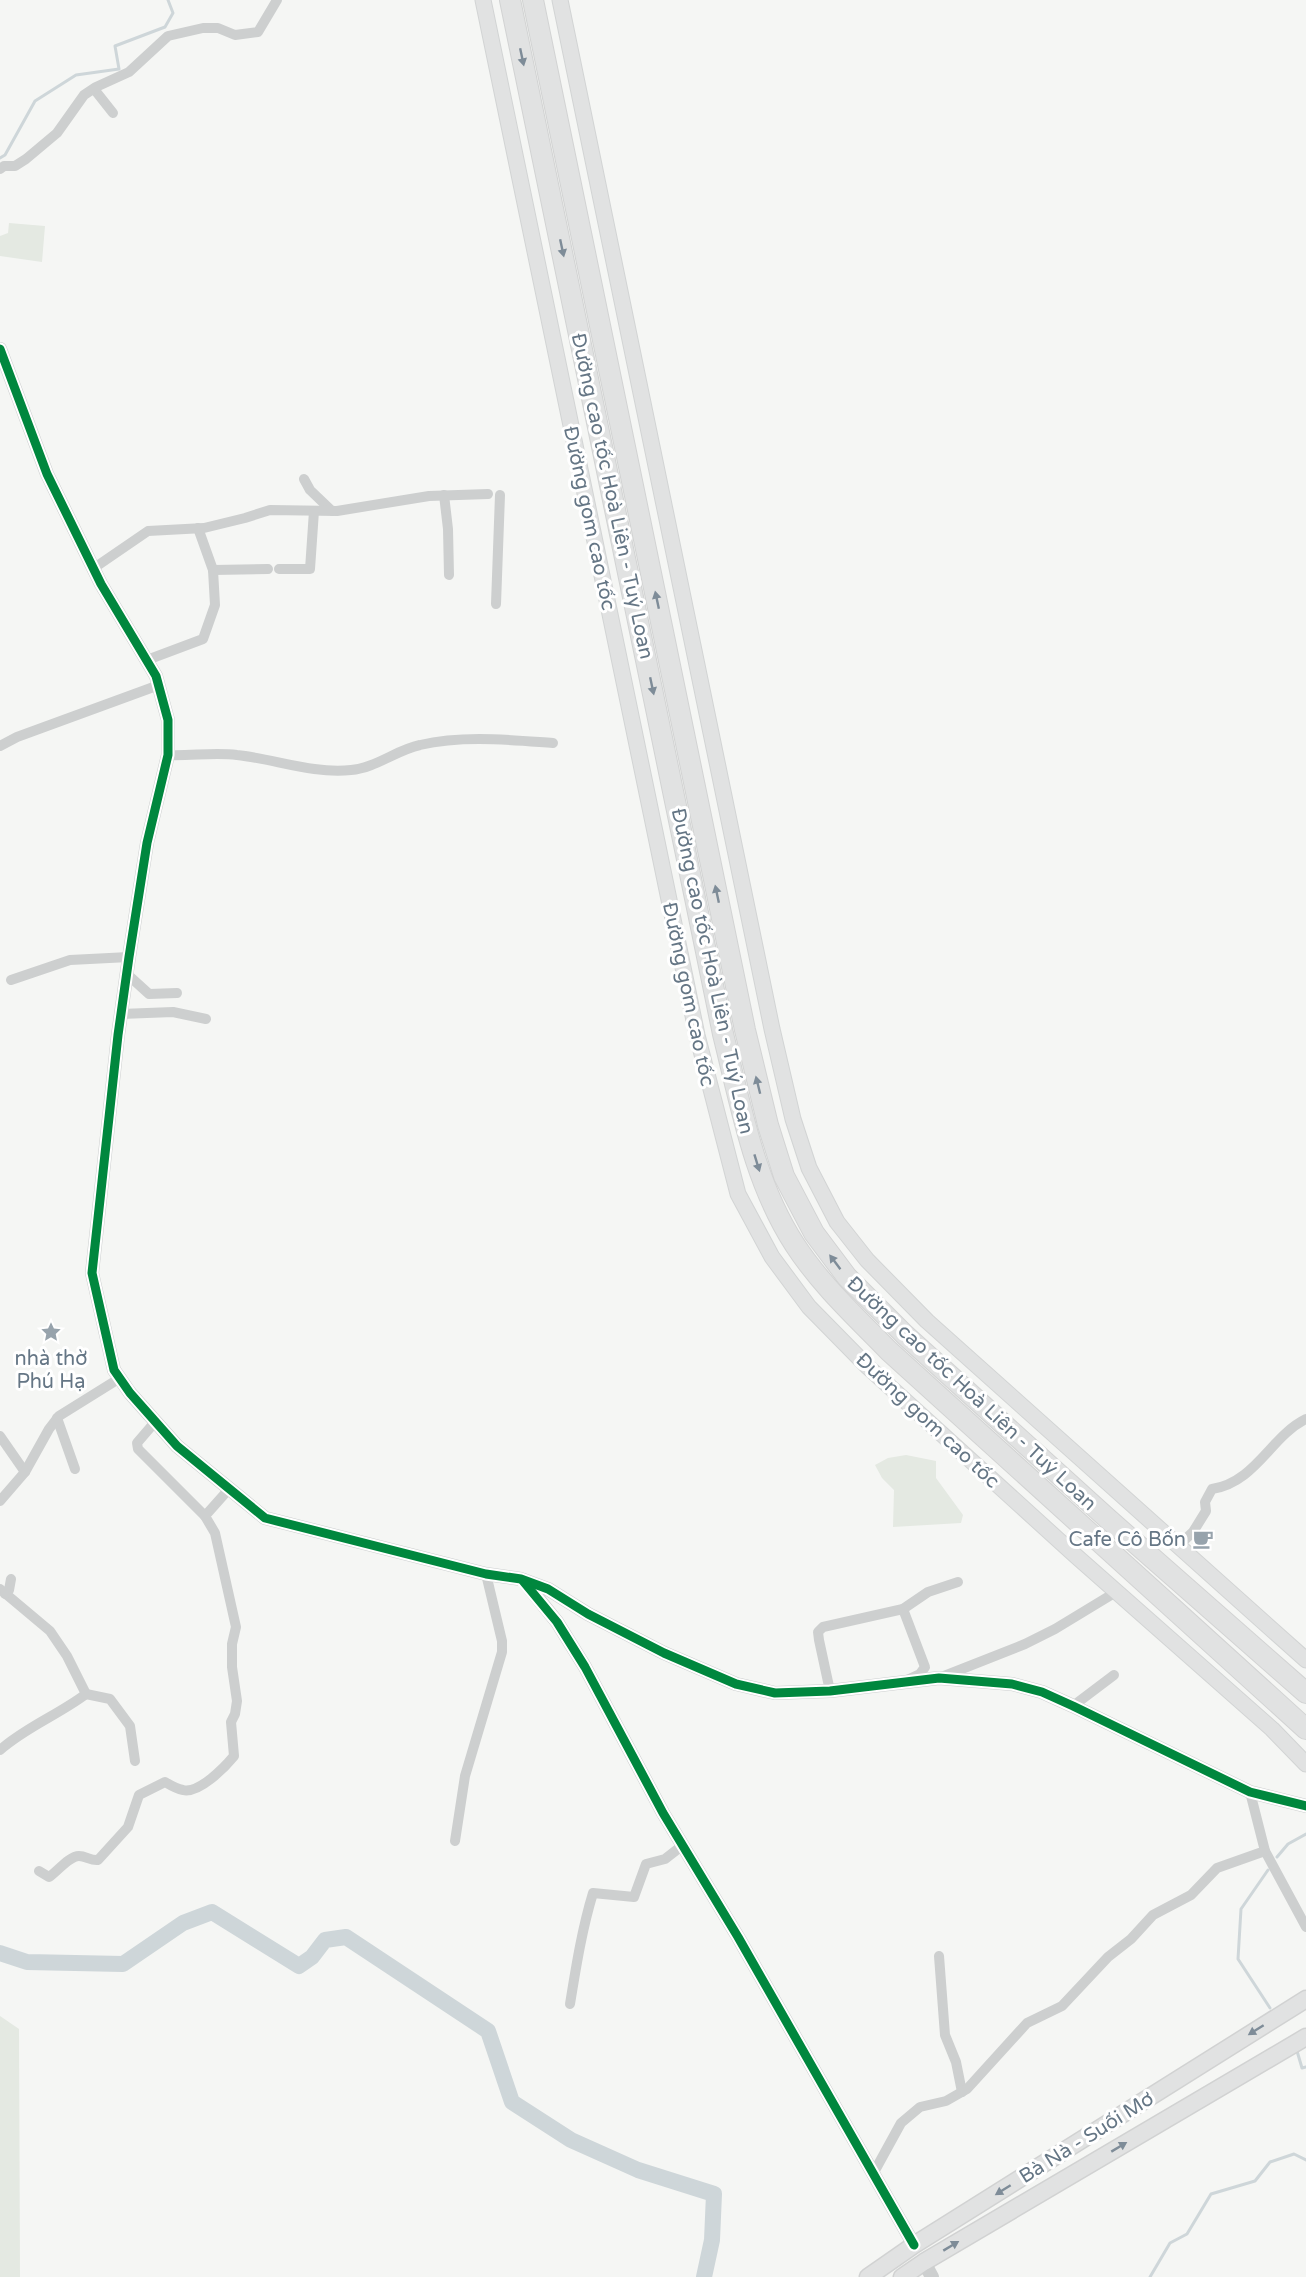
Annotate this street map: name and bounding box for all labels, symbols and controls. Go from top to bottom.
one-way arrow [518,48,527,67]
one-way arrow [557,239,567,258]
street label: Đường cao tốc Hoà Liên - Tuý Loan [566,331,658,661]
street label: Đường gom cao tốc [558,424,620,612]
one-way arrow [652,590,661,609]
one-way arrow [648,677,657,696]
street label: Đường cao tốc Hoà Liên - Tuý Loan [666,806,758,1136]
one-way arrow [712,884,721,903]
street label: Đường gom cao tốc [657,900,719,1088]
one-way arrow [753,1075,763,1094]
one-way arrow [753,1154,762,1172]
one-way arrow [829,1254,841,1270]
street label: Đường cao tốc Hoà Liên - Tuý Loan [842,1272,1101,1516]
place icon: nhà thờ Phú Hạ [39,1320,63,1344]
place label: nhà thờ Phú Hạ [15,1347,87,1394]
street label: Đường gom cao tốc [851,1348,1004,1493]
cafe icon: Cafe Cô Bốn [1191,1527,1215,1551]
place label: Cafe Cô Bốn [1069,1528,1186,1552]
one-way arrow [1248,2024,1265,2035]
street label: Bà Nà - Suối Mơ [1015,2087,1158,2189]
one-way arrow [1111,2141,1127,2152]
one-way arrow [994,2184,1011,2195]
one-way arrow [943,2240,959,2251]

